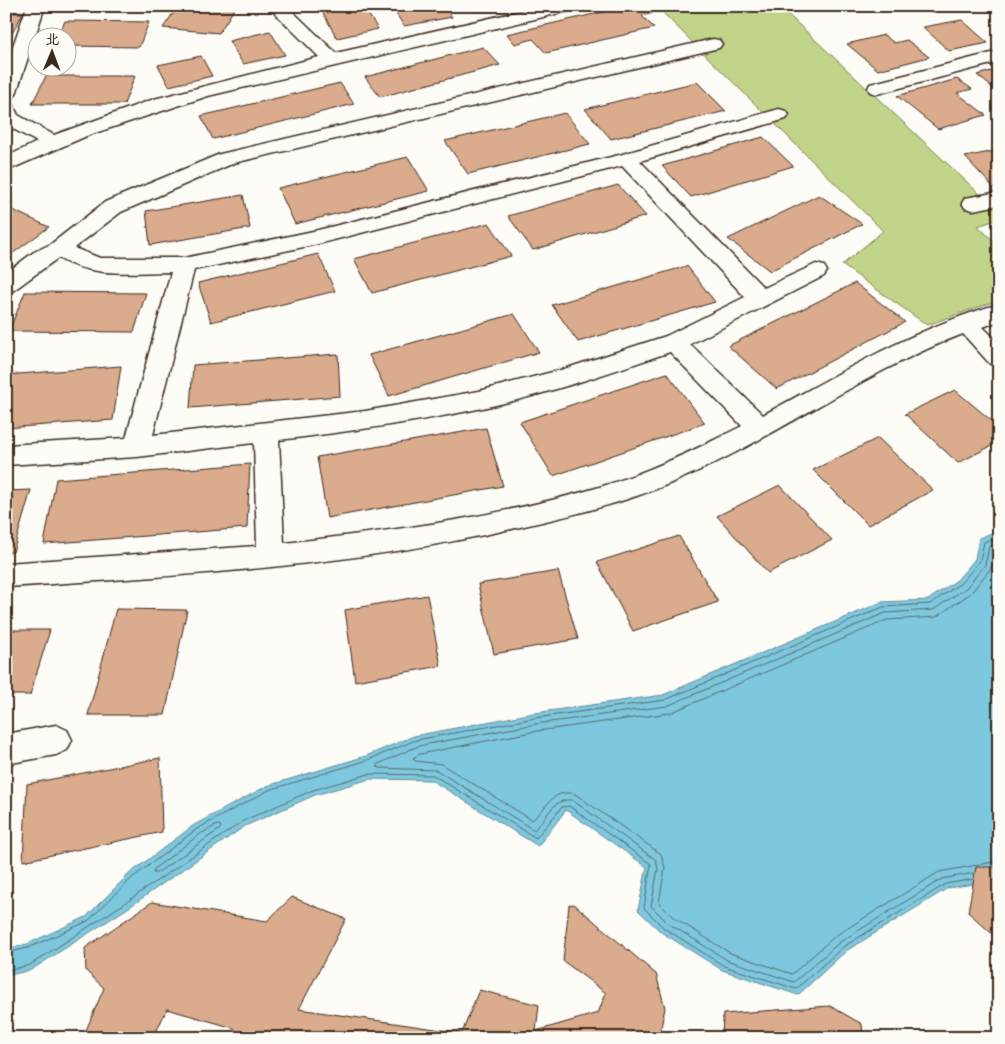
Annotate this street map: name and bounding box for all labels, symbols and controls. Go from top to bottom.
north arrow [28,28,78,78]
text: 北 [45,29,59,48]

